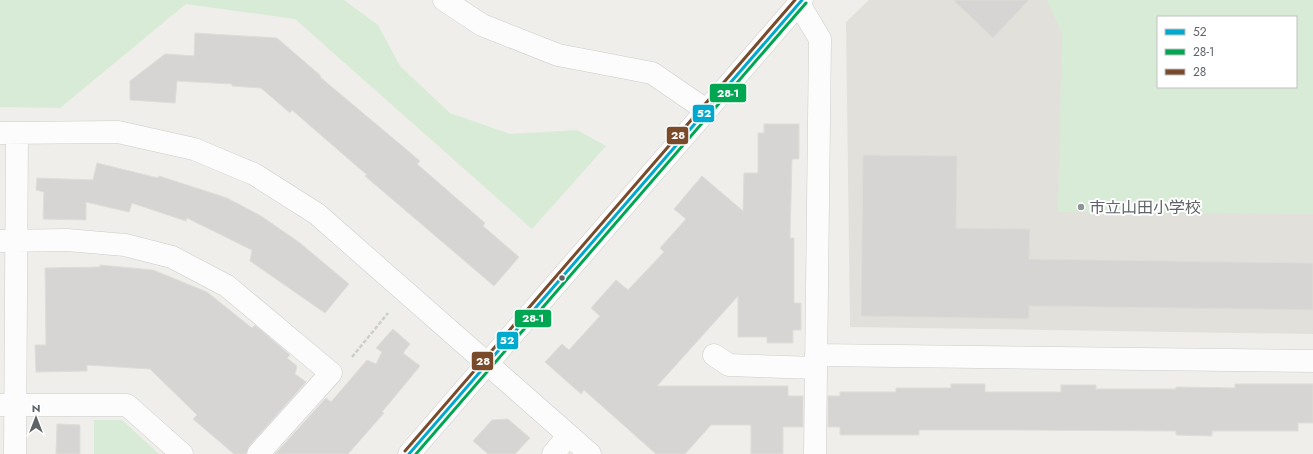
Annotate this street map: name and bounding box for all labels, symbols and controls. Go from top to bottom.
legend [1157,16,1297,88]
text: 52 [1193,23,1207,41]
text: 28-1 [1193,43,1214,61]
text: 28 [1193,63,1206,81]
line badge: 28-1 [709,83,747,103]
text: 28-1 [717,85,739,101]
line badge: 52 [692,104,715,123]
text: 52 [697,105,711,121]
line badge: 28 [666,126,689,145]
text: 28 [671,127,685,143]
place label: 市立山田小学校 [1089,196,1201,219]
marker: 市立山田小学校 [1076,202,1086,212]
unlabelled marker [557,273,567,283]
line badge: 28-1 [514,309,552,328]
text: 28-1 [522,310,544,326]
line badge: 52 [496,331,519,350]
text: 52 [500,332,514,348]
line badge: 28 [471,351,494,371]
text: 28 [476,353,490,369]
north arrow [16,398,56,438]
text: N [32,400,40,416]

